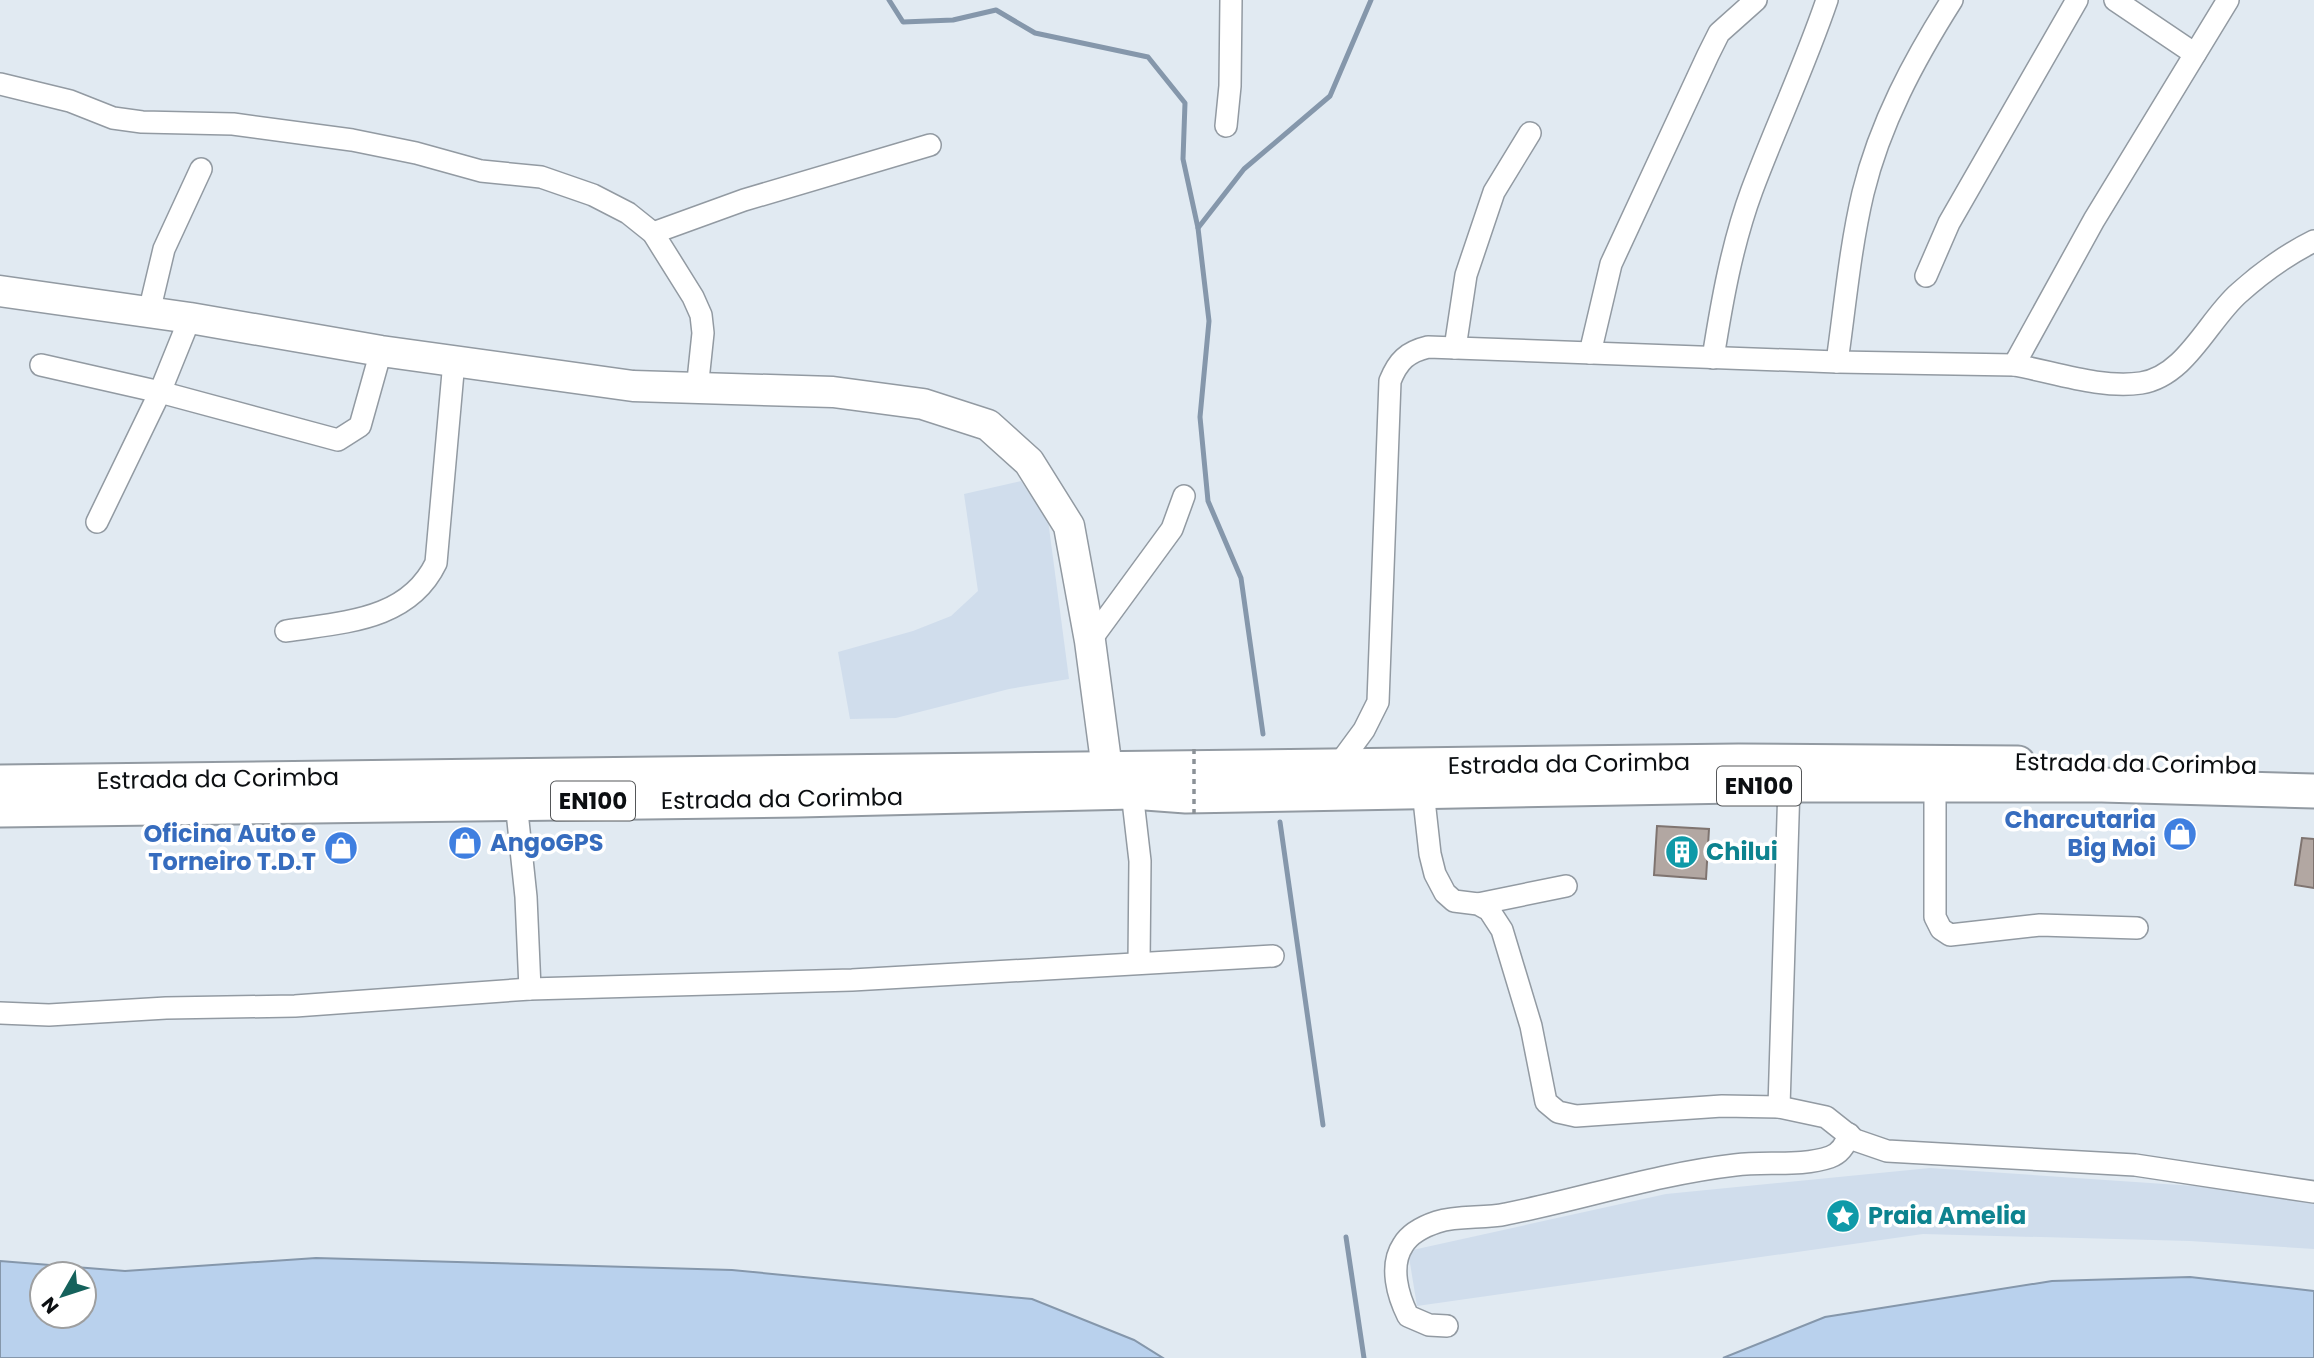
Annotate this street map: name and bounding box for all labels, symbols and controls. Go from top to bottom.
street label: Estrada da Corimba [1448,745,1690,782]
street label: Estrada da Corimba [2015,745,2257,782]
street label: Estrada da Corimba [97,760,339,797]
road number: EN100 [1717,766,1801,806]
street label: Estrada da Corimba [661,780,903,817]
road number: EN100 [551,782,635,820]
place label: Charcutaria Big Moi [2005,803,2156,864]
shop icon: Charcutaria Big Moi [2161,815,2199,853]
place label: Oficina Auto e Torneiro T.D.T [143,817,316,878]
shop icon: AngoGPS [446,824,484,862]
place label: AngoGPS [490,826,603,859]
shop icon: Oficina Auto e Torneiro T.D.T [322,829,360,867]
building icon: Chilui [1663,833,1701,871]
place label: Chilui [1706,835,1778,868]
place icon: Praia Amelia [1824,1197,1862,1235]
place label: Praia Amelia [1868,1199,2026,1232]
north arrow [28,1260,98,1330]
text: N [35,1291,65,1319]

